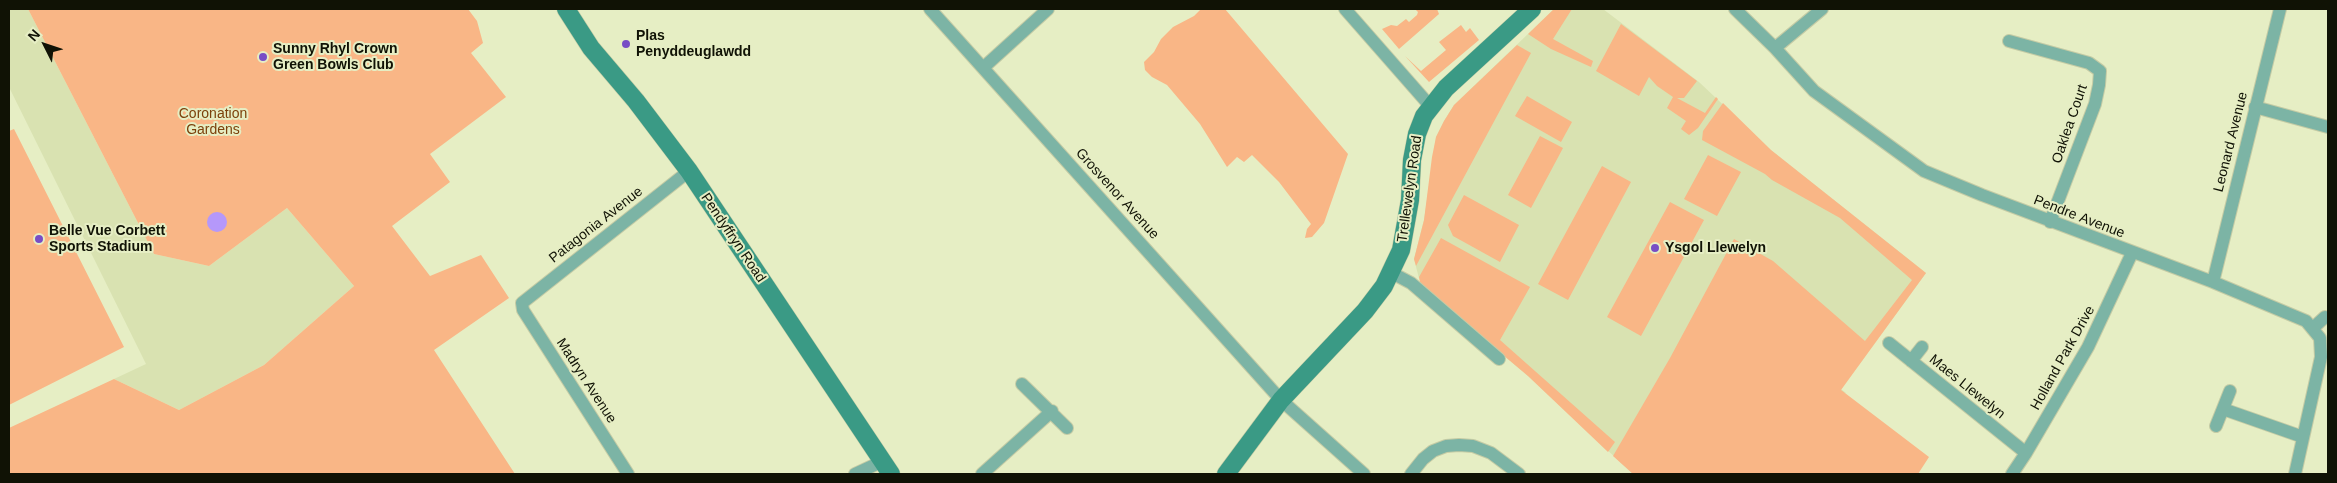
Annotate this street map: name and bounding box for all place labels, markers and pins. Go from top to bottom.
place label: Plas Penyddeuglawdd [636,28,751,60]
marker: Plas Penyddeuglawdd [620,38,632,50]
place label: Sunny Rhyl Crown Green Bowls Club [273,41,397,74]
marker: Sunny Rhyl Crown Green Bowls Club [257,51,269,63]
place label: Belle Vue Corbett Sports Stadium [49,223,165,256]
marker: Belle Vue Corbett Sports Stadium [33,233,45,245]
place label: Ysgol Llewelyn [1665,240,1766,256]
marker: Ysgol Llewelyn [1649,242,1661,254]

